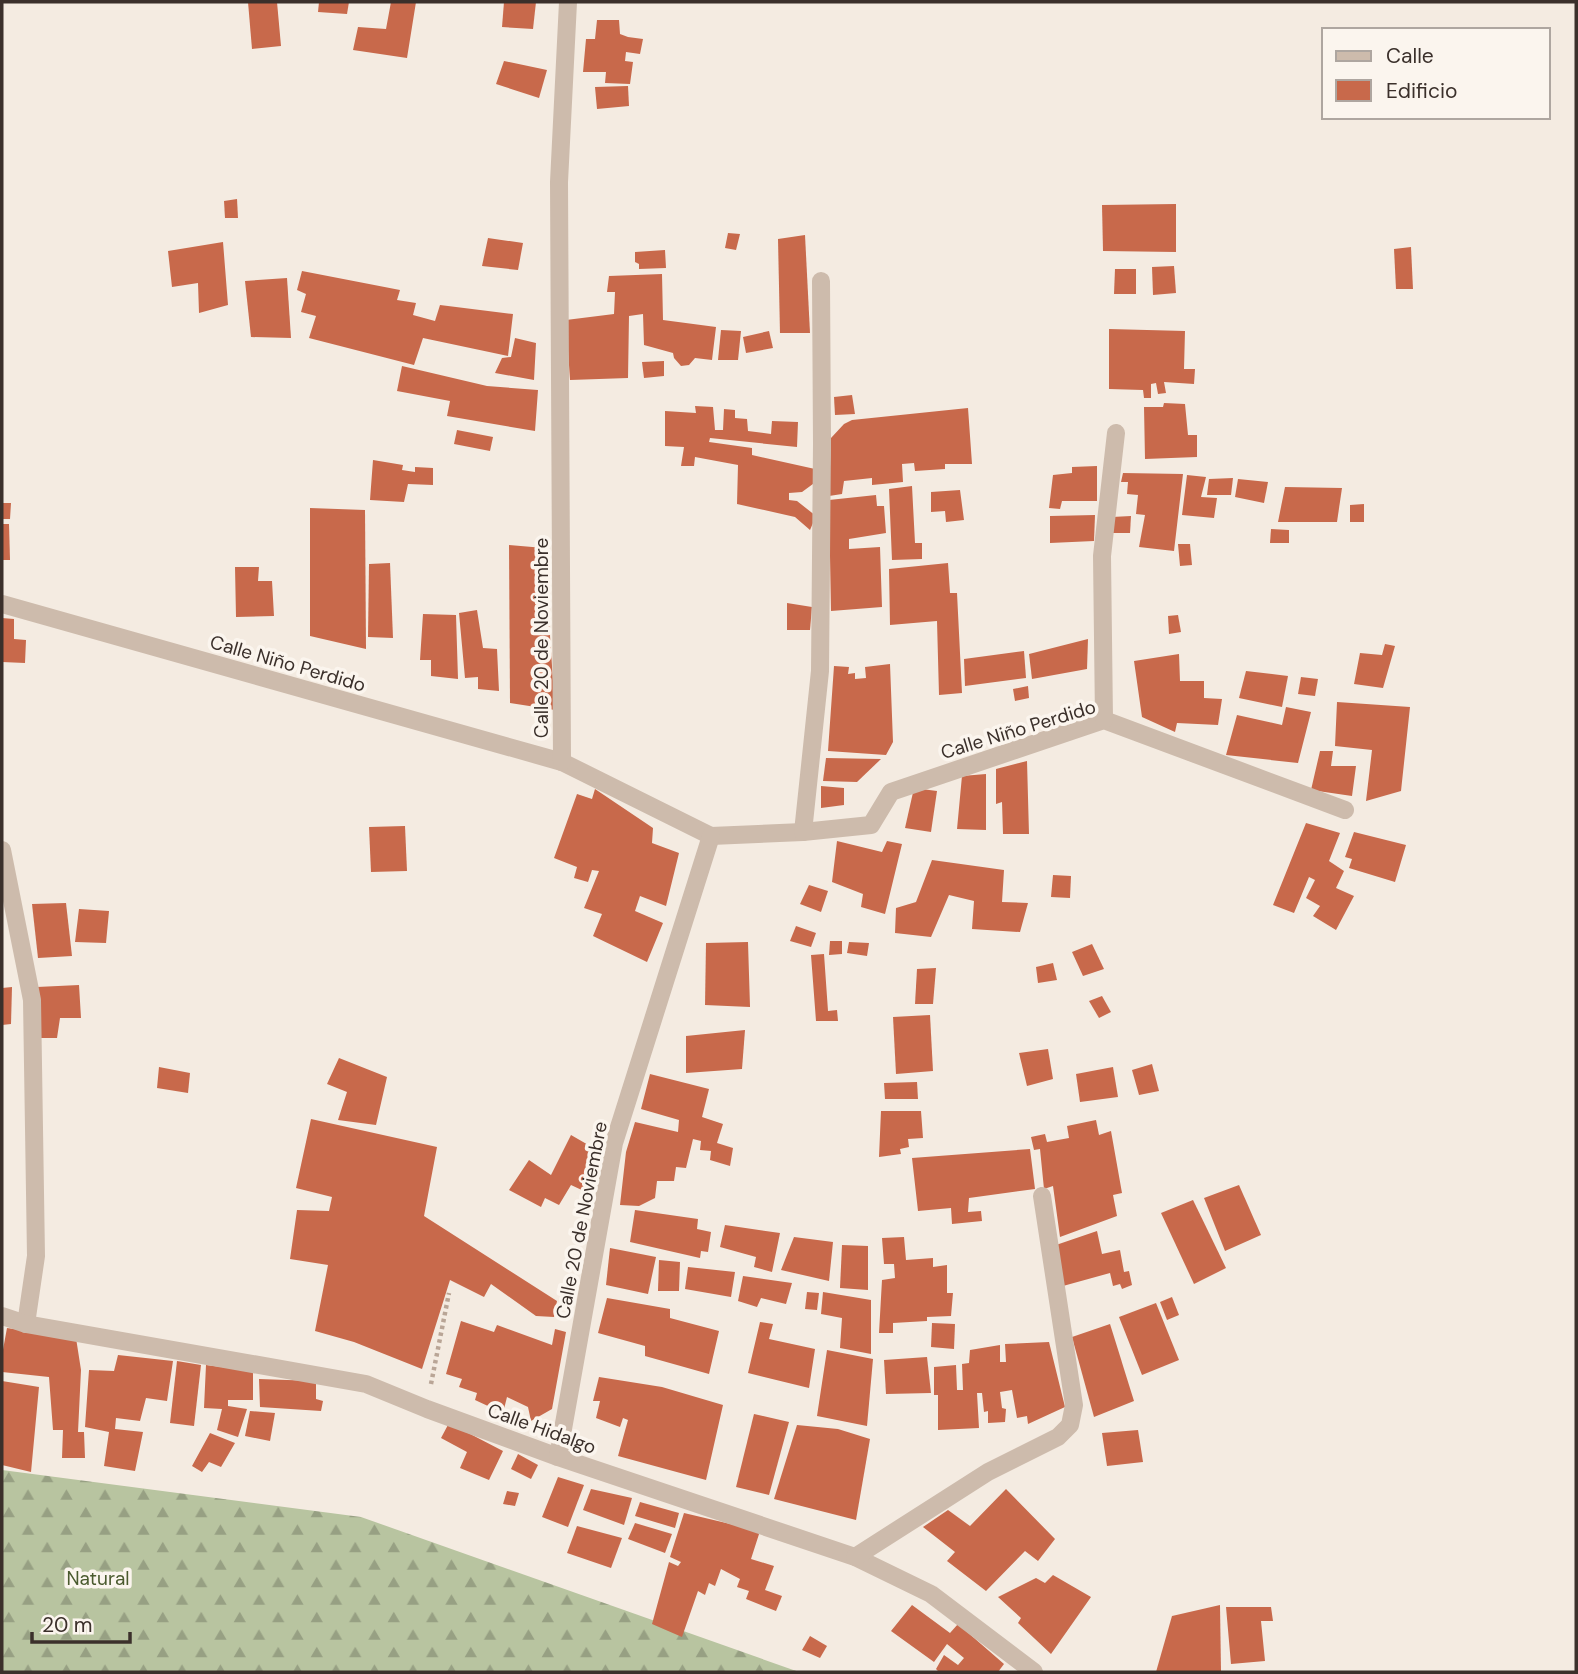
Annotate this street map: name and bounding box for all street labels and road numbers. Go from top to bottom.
street label: Calle 20 de Noviembre [529,538,554,738]
street label: Calle Niño Perdido [207,629,369,698]
street label: Calle Niño Perdido [938,694,1099,765]
street label: Calle 20 de Noviembre [550,1119,613,1321]
street label: Calle Hidalgo [484,1397,600,1460]

